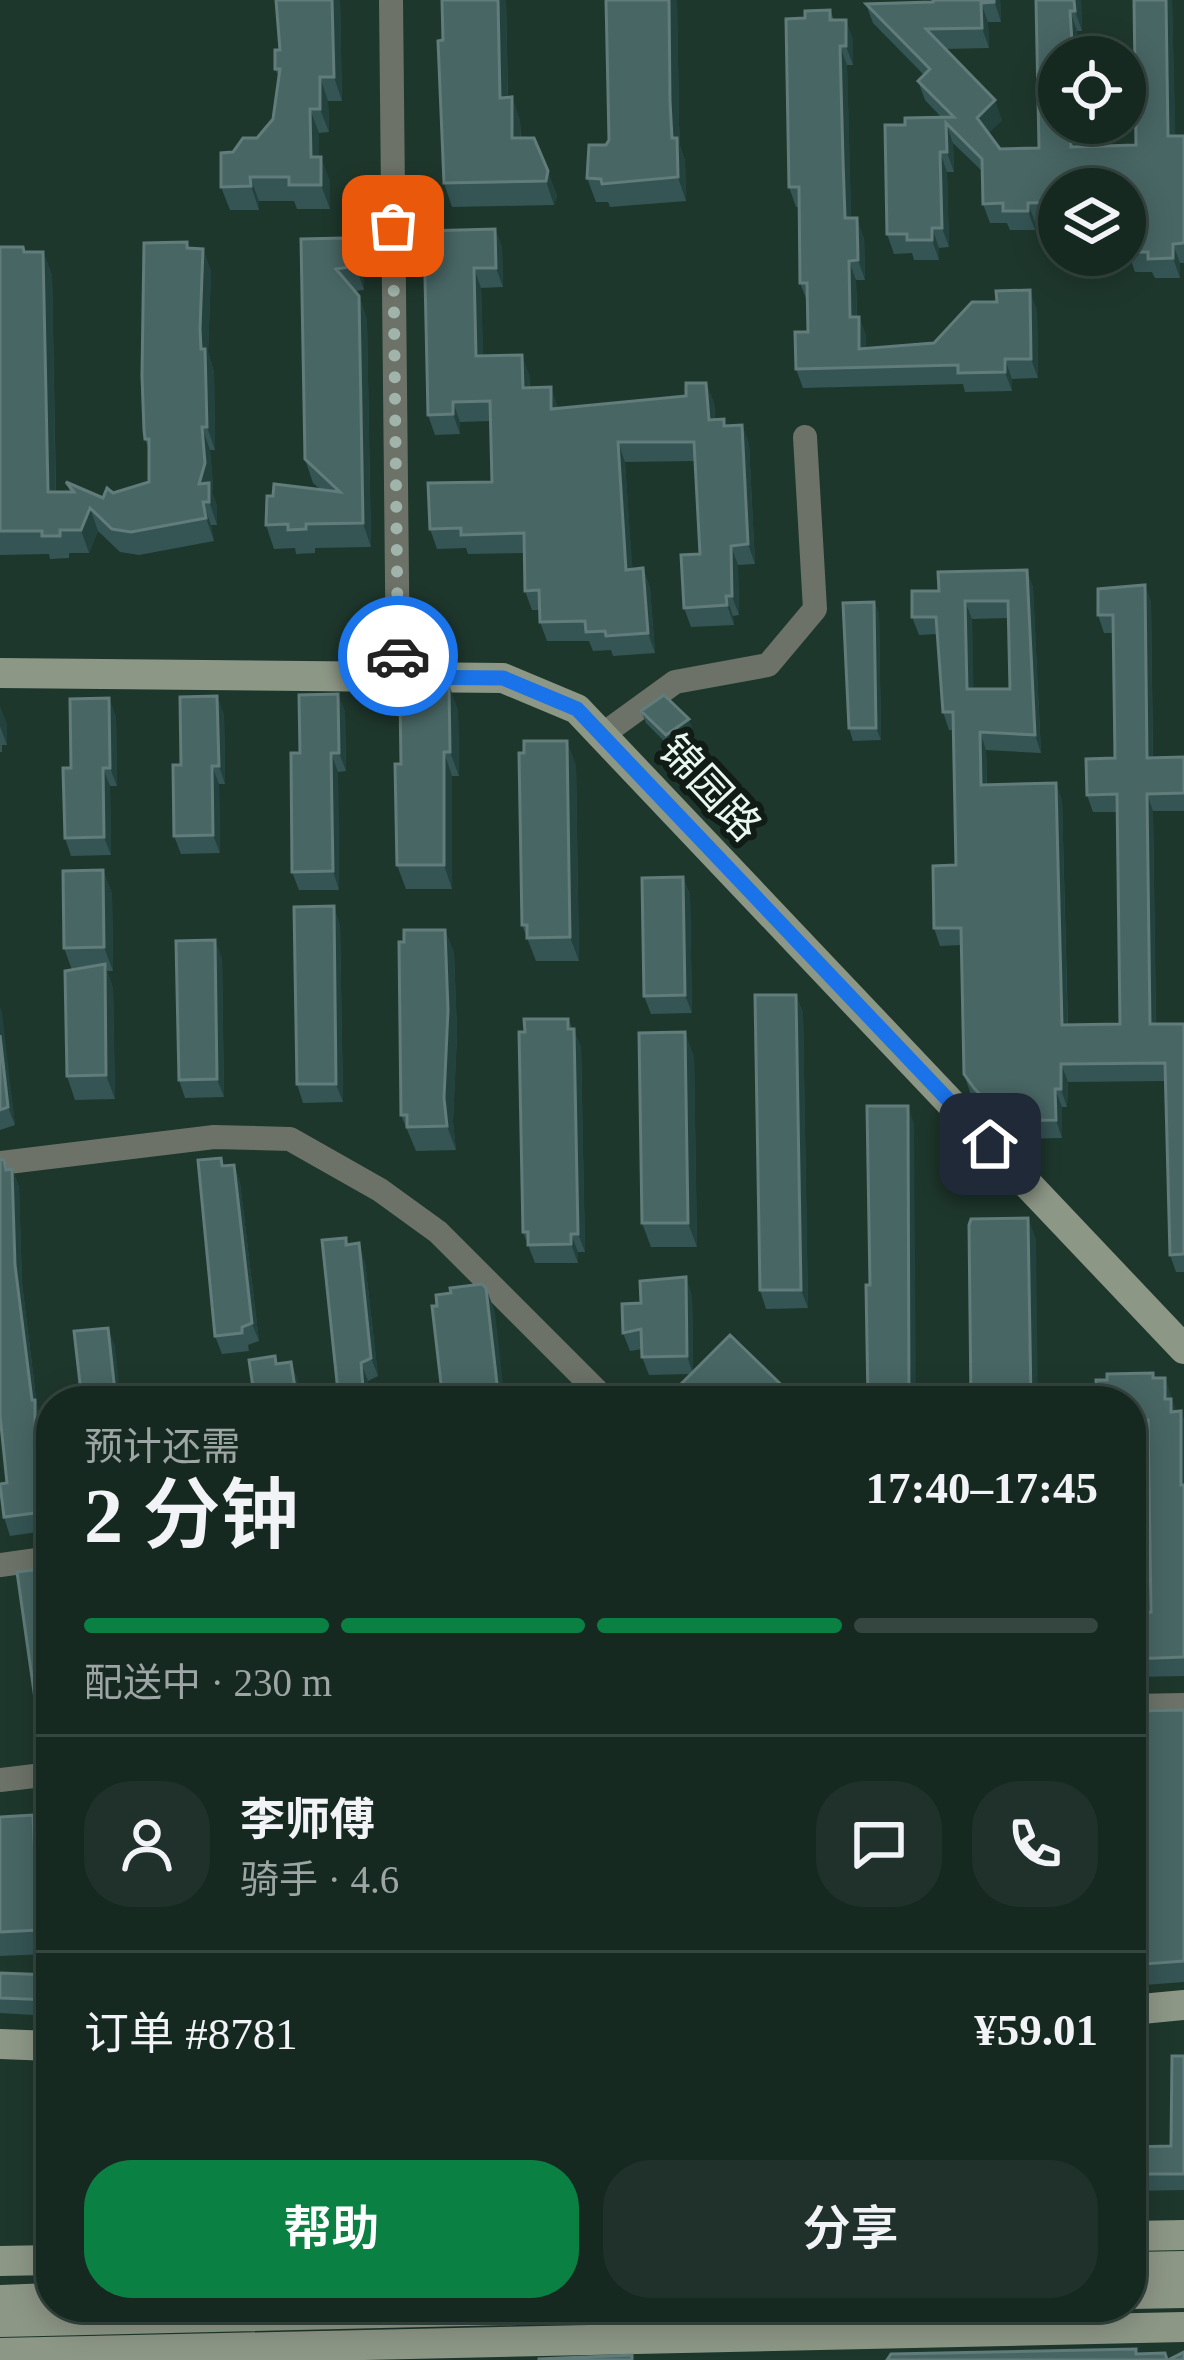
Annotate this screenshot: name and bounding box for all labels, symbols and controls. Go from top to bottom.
map controls [1038,36,1146,276]
button: locate [1038,36,1146,144]
button: layers [1038,168,1146,276]
pin [342,175,444,277]
icon: bag [360,193,426,259]
courier [338,596,458,716]
icon: car [365,623,431,689]
street label: 锦园路 [650,726,770,850]
pin [939,1093,1041,1195]
icon: home [957,1111,1023,1177]
text: 预计还需 [84,1425,240,1468]
text: 17:40–17:45 [866,1463,1098,1513]
text: 2 分钟 [84,1472,299,1559]
text: 配送中 · 230 m [84,1661,332,1704]
button: person [84,1781,210,1907]
button: chat [816,1781,942,1907]
button: phone [972,1781,1098,1907]
text: 李师傅 [240,1795,375,1845]
text: 骑手 · 4.6 [240,1858,399,1901]
text: ¥59.01 [974,2005,1098,2055]
text: 订单 #8781 [84,2009,298,2059]
button: 帮助 [84,2160,579,2298]
button: 分享 [603,2160,1098,2298]

